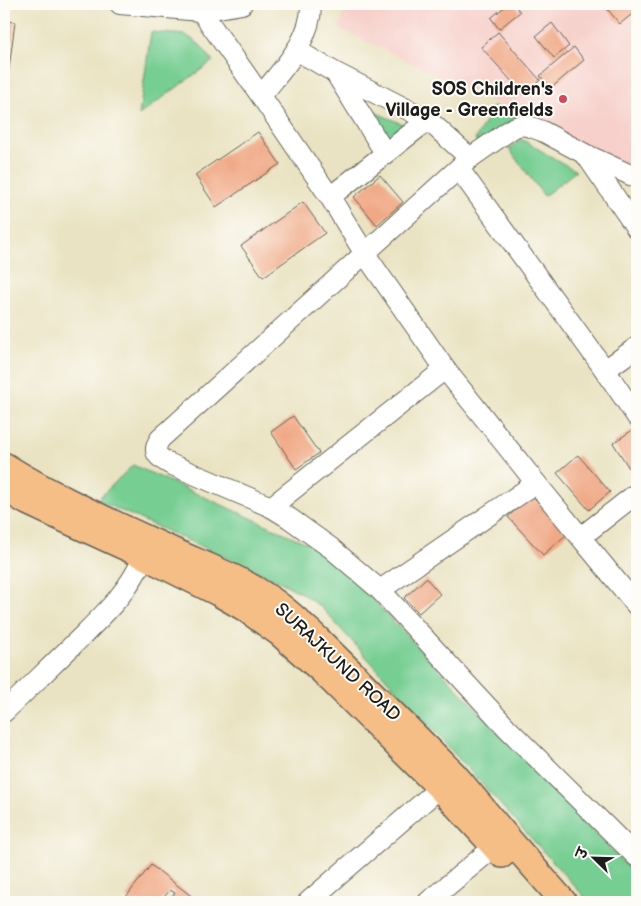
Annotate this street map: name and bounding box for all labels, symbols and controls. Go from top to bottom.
place label: SOS Children's Village - Greenfields [385,79,553,121]
marker: SOS Children's Village - Greenfields [557,93,569,105]
street label: SURAJKUND ROAD [271,599,405,726]
north arrow [568,834,618,884]
text: उ [572,844,593,863]

